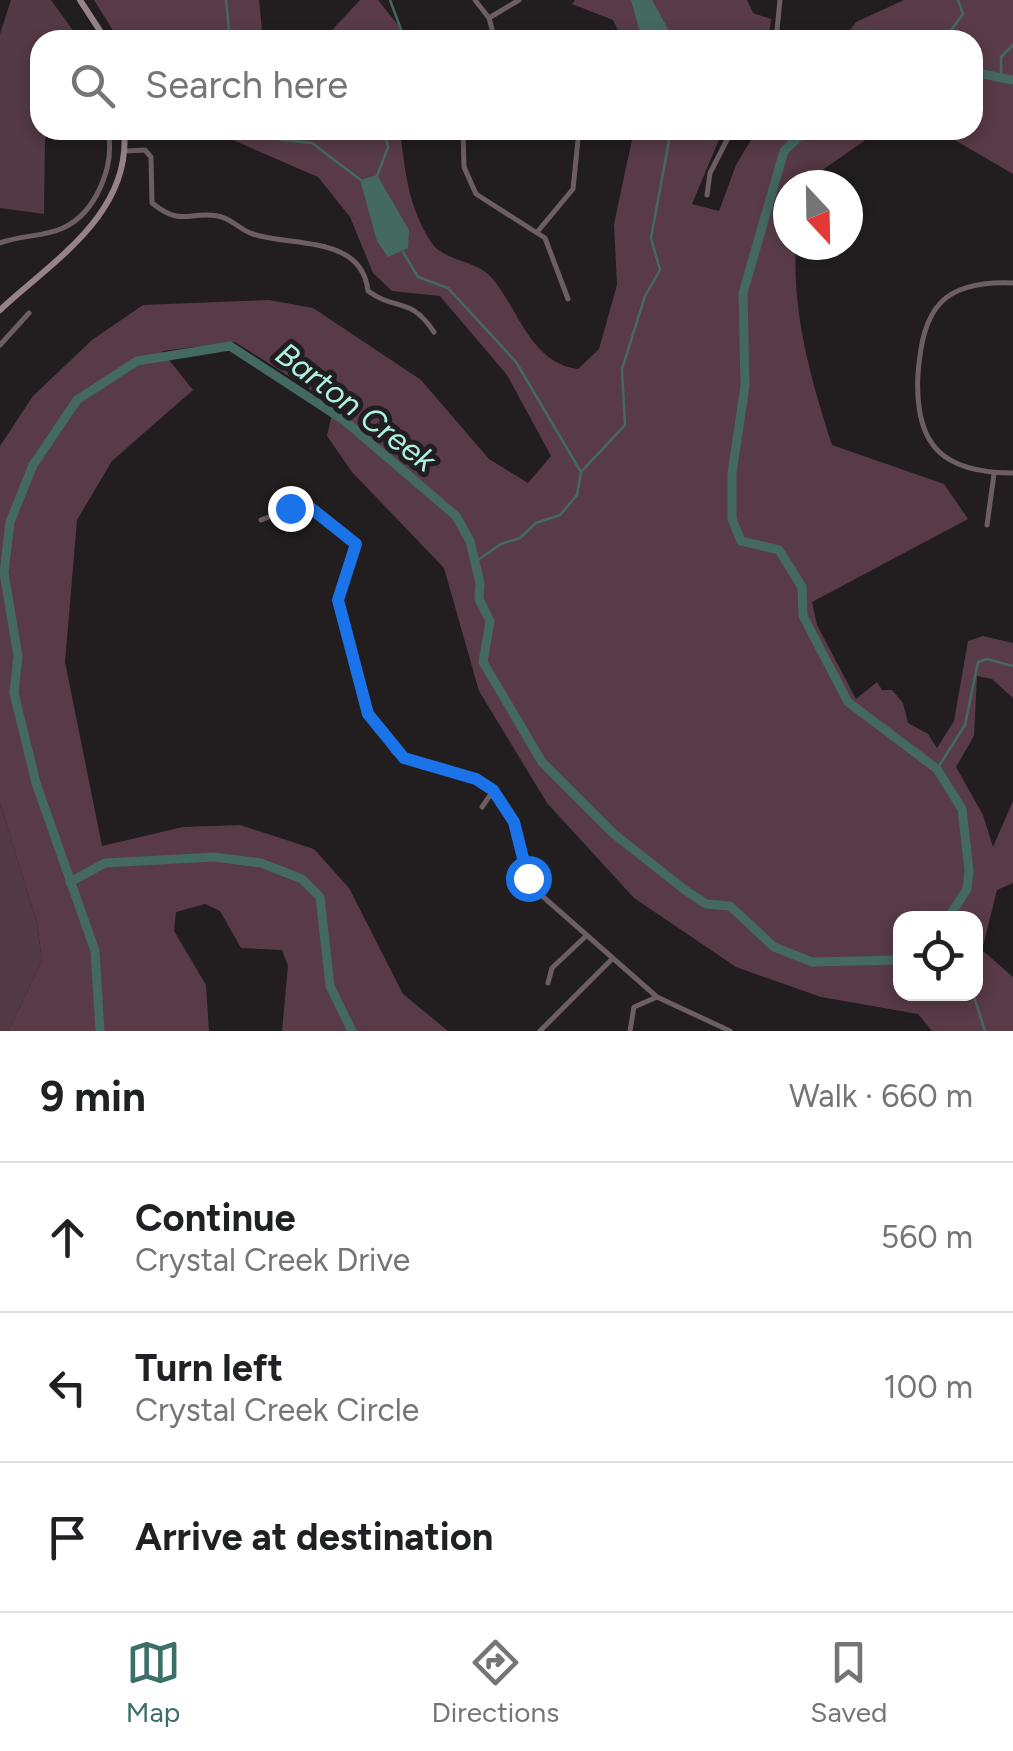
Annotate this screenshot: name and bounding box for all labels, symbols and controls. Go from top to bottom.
search box [30,30,983,140]
icon: search [65,58,120,113]
text: Search here [145,62,348,108]
north arrow [773,170,863,260]
water label: Barton Creek [269,335,445,480]
route end [268,486,314,532]
route start [506,856,552,902]
map controls [893,911,983,1001]
button: locate [893,911,983,1001]
text: 9 min [40,1071,146,1122]
text: Walk · 660 m [789,1077,973,1115]
text: Continue [135,1195,296,1241]
icon: ahead [40,1210,95,1265]
text: 560 m [881,1218,973,1256]
text: Crystal Creek Drive [135,1241,410,1279]
text: Turn left [135,1345,283,1391]
icon: left [40,1360,95,1415]
text: 100 m [884,1368,973,1406]
text: Crystal Creek Circle [135,1391,419,1429]
icon: arrive [40,1510,95,1565]
text: Arrive at destination [135,1514,493,1560]
tab: Map [126,1635,181,1729]
tab: Directions [432,1635,559,1729]
tab: Saved [810,1635,887,1729]

